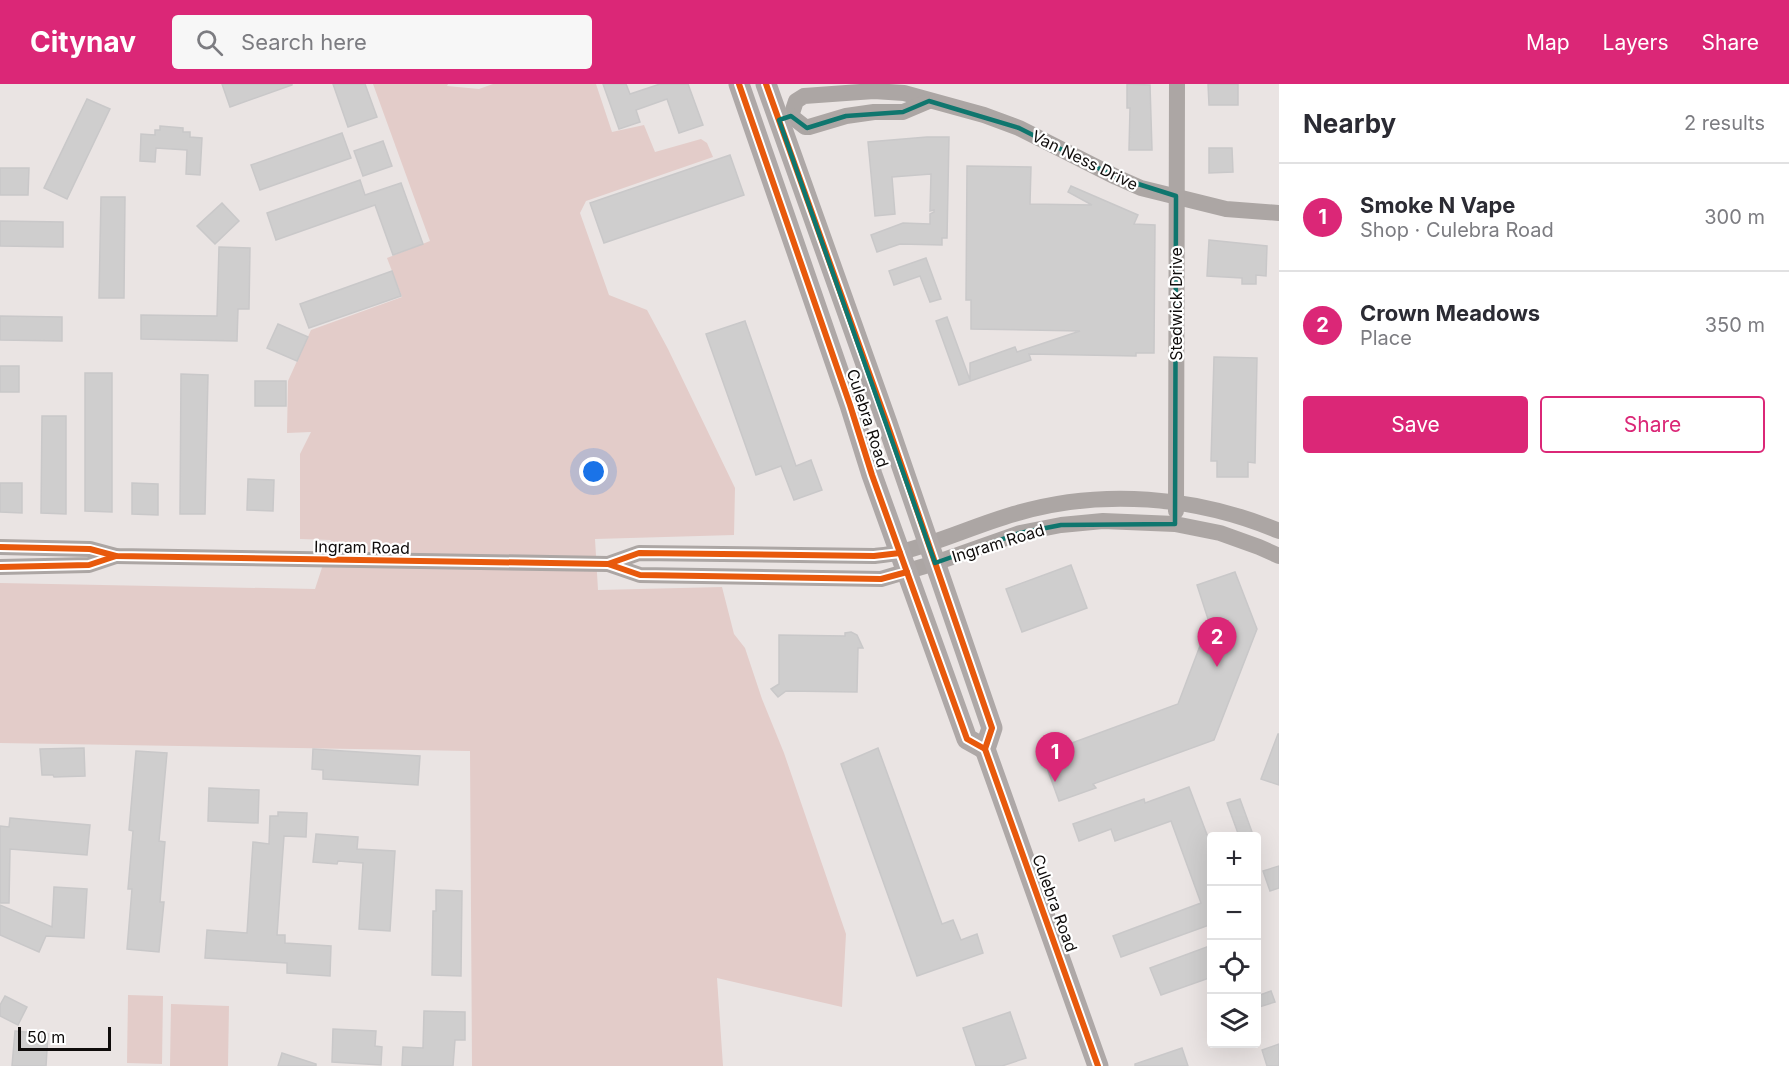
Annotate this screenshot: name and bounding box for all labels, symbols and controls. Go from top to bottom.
search box [172,15,592,69]
text: Citynav [30,25,136,59]
icon: search [193,26,226,59]
text: Search here [241,29,367,55]
text: Map [1526,30,1570,55]
text: Layers [1603,30,1669,55]
text: Share [1702,30,1759,55]
text: Nearby [1303,108,1396,139]
text: 2 results [1684,111,1765,135]
street label: Van Ness Drive [1029,126,1141,194]
text: Smoke N Vape [1360,192,1515,218]
text: 1 [1318,205,1327,229]
text: 300 m [1704,205,1765,229]
text: Shop · Culebra Road [1360,218,1554,242]
street label: Stedwick Drive [1166,247,1186,361]
text: Crown Meadows [1360,300,1540,326]
text: 2 [1316,313,1329,337]
text: 350 m [1705,313,1765,337]
text: Place [1360,326,1412,350]
street label: Culebra Road [843,366,893,470]
button: Save [1303,396,1528,453]
button: Share [1540,396,1765,453]
your location [579,457,608,486]
street label: Ingram Road [949,519,1047,567]
street label: Ingram Road [314,536,410,558]
pin: 2 [1198,618,1236,667]
pin: 1 [1036,732,1074,782]
map controls [1207,832,1261,1048]
button: + [1207,832,1261,886]
street label: Culebra Road [1028,852,1082,954]
button: − [1207,886,1261,940]
button: locate [1207,940,1261,994]
button: layers [1207,994,1261,1048]
scale bar [18,1024,111,1052]
text: 50 m [27,1027,65,1047]

